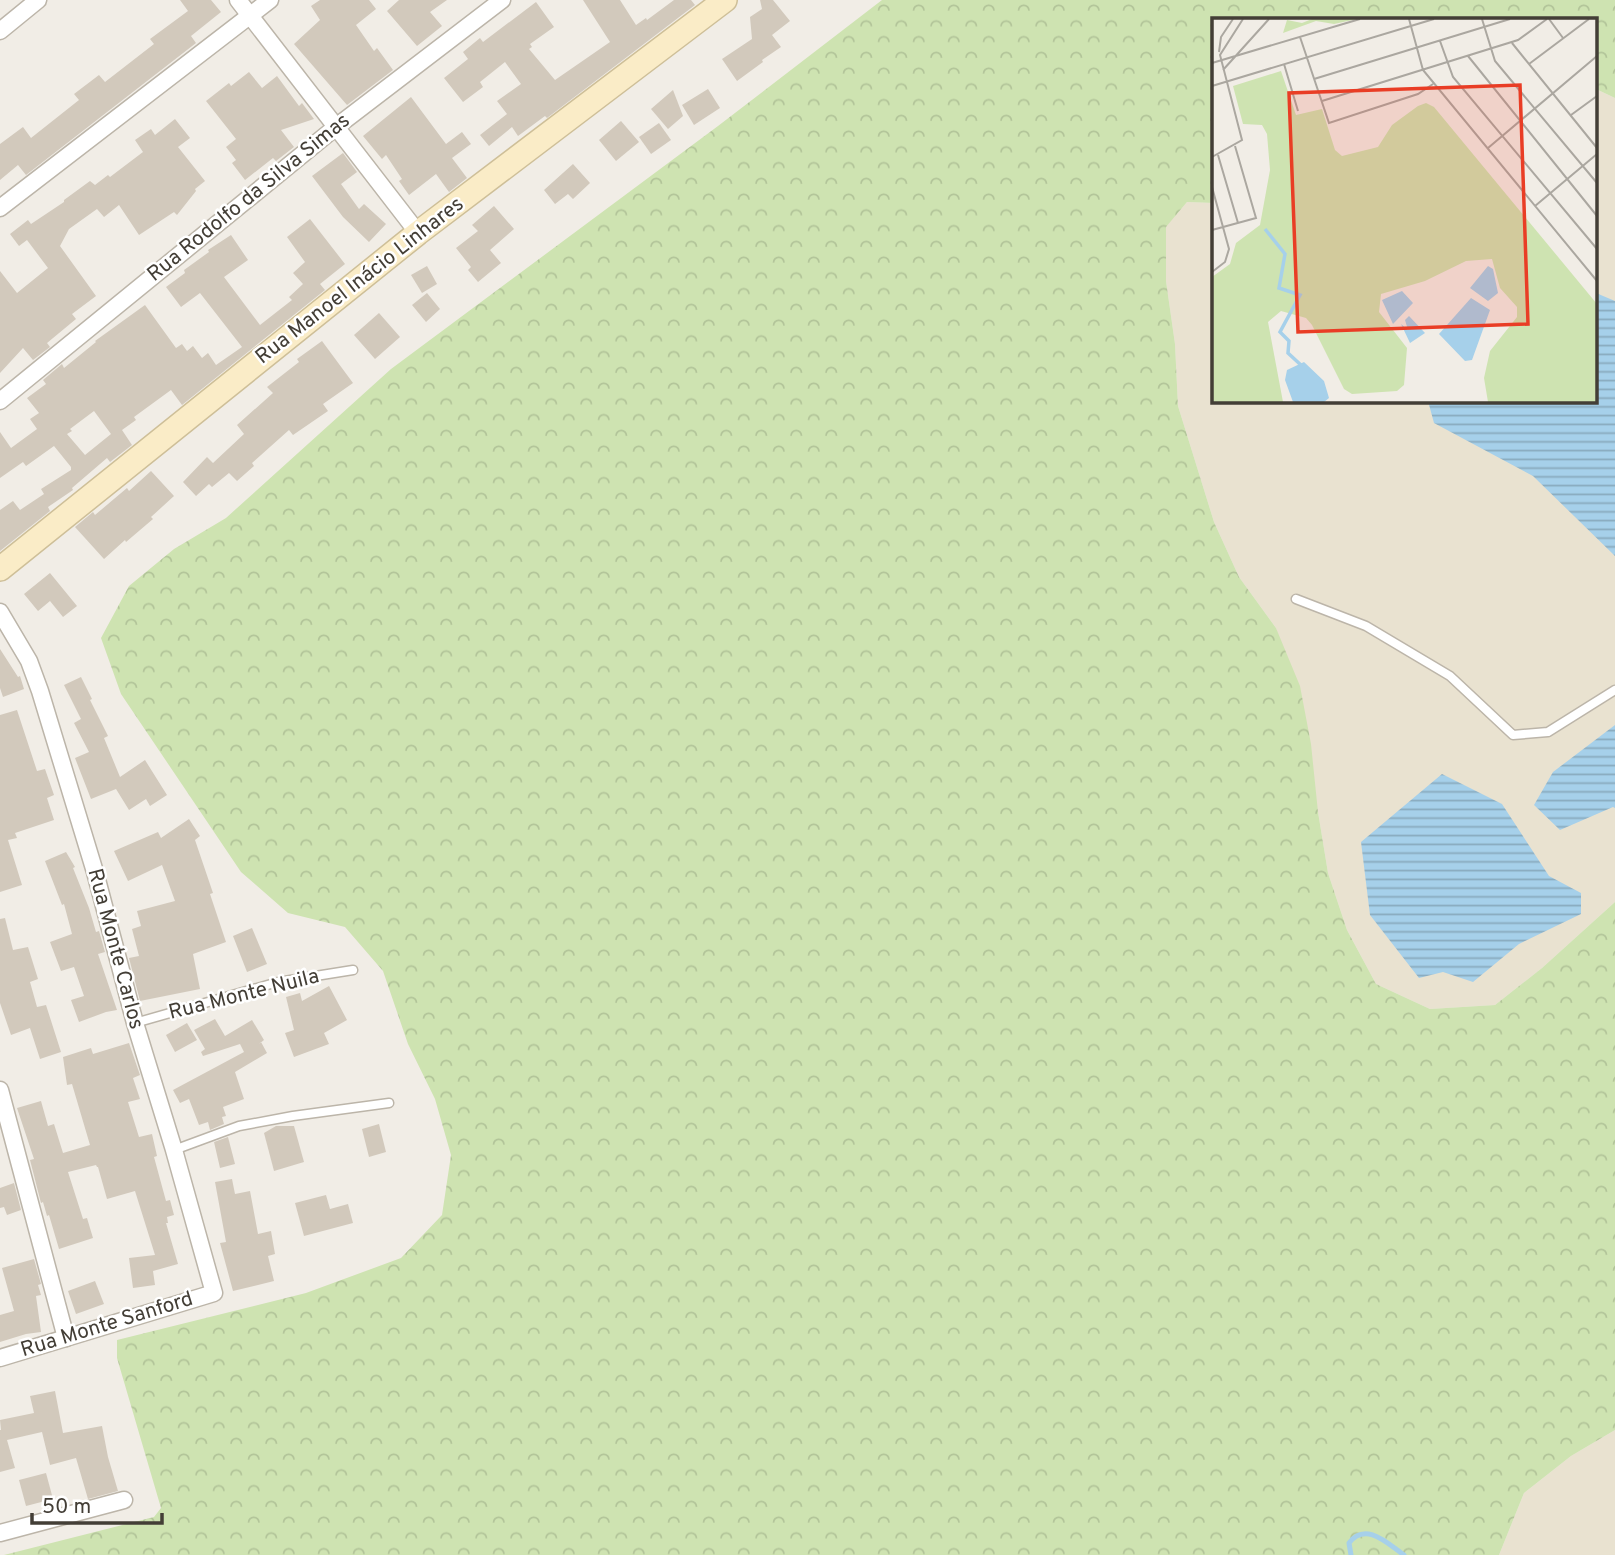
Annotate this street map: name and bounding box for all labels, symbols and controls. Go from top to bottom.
inset map [1212,18,1598,402]
street label: Rua Rodolfo da Silva Simas [142,108,356,288]
street label: Rua Manoel Inácio Linhares [250,191,470,371]
street label: Rua Monte Carlos [81,866,149,1032]
street label: Rua Monte Nuila [166,963,322,1027]
street label: Rua Monte Sanford [18,1286,196,1364]
scale bar [32,1482,161,1526]
text: 50 m [42,1494,91,1521]

